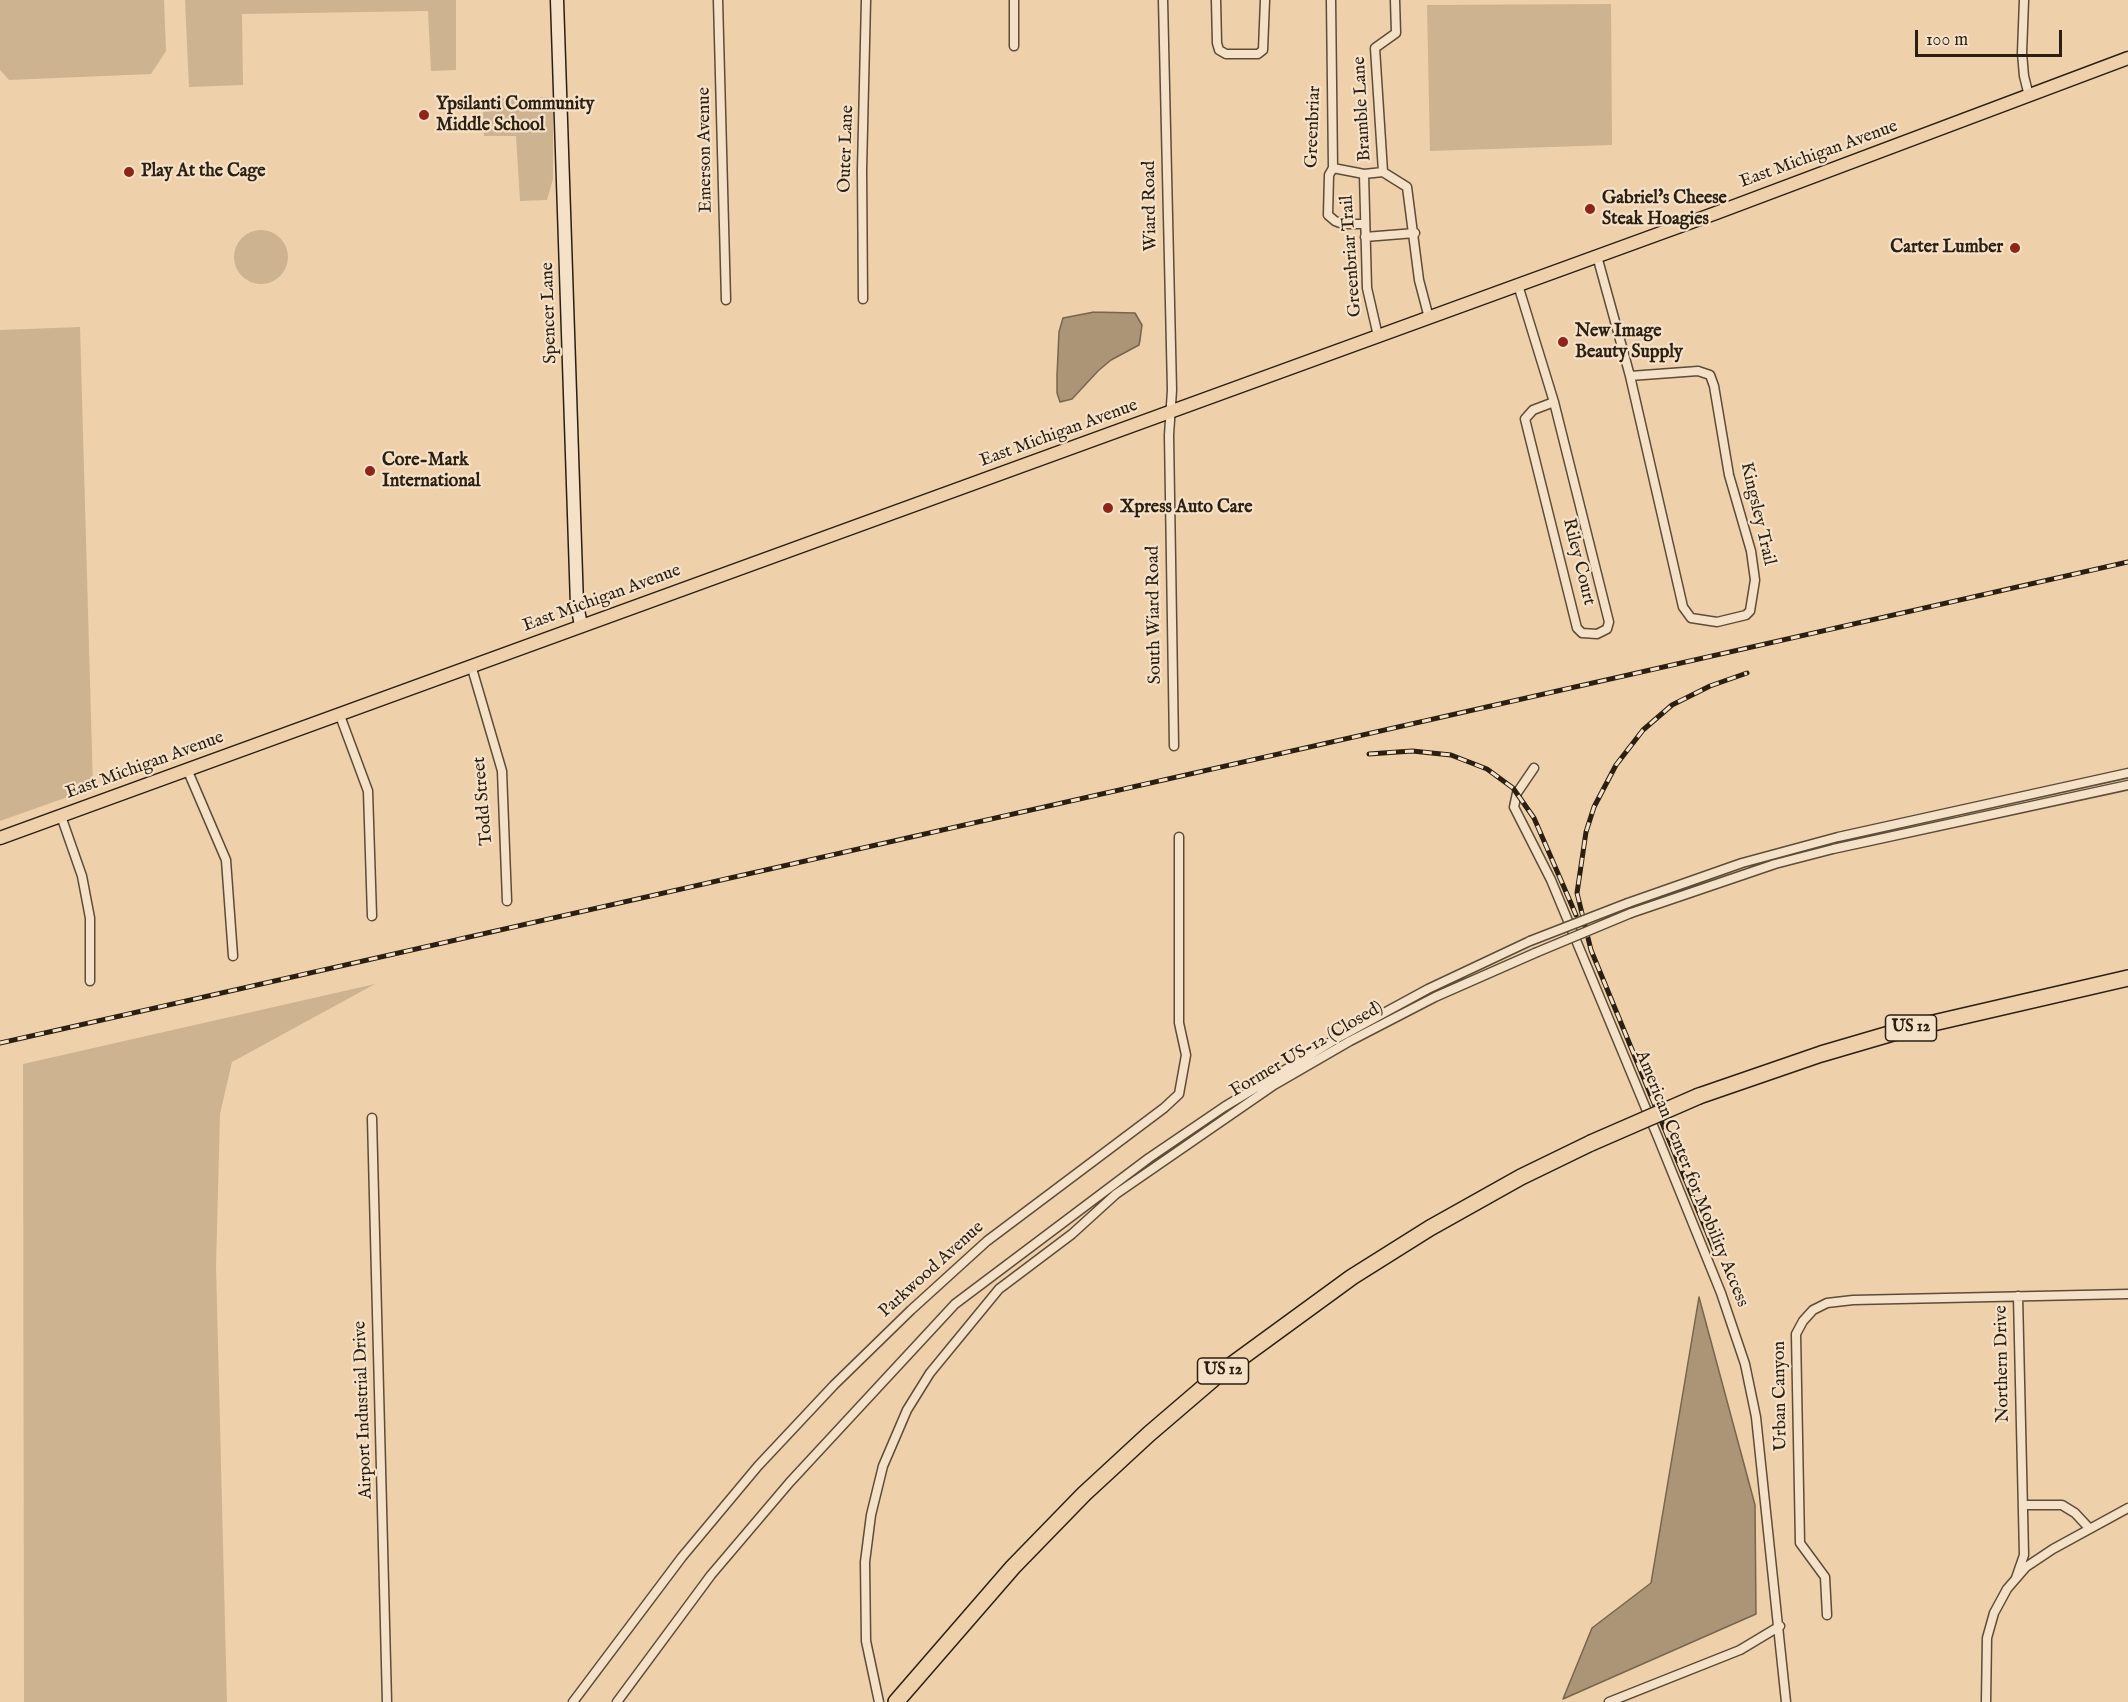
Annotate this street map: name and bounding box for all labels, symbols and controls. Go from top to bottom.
scale bar [1918,18,2065,56]
text: 100 m [1926,29,1968,52]
street label: Bramble Lane [1349,56,1377,162]
street label: Greenbriar [1302,85,1326,169]
street label: Emerson Avenue [694,87,718,213]
place label: Ypsilanti Community Middle School [436,94,594,136]
street label: Outer Lane [835,105,859,193]
marker: Ypsilanti Community Middle School [417,108,431,122]
street label: East Michigan Avenue [1737,116,1901,194]
place label: Play At the Cage [141,161,266,183]
street label: Wiard Road [1139,161,1163,251]
marker: Play At the Cage [122,165,136,179]
place label: Gabriel's Cheese Steak Hoagies [1602,188,1727,230]
street label: Greenbriar Trail [1337,194,1367,318]
marker: Gabriel's Cheese Steak Hoagies [1583,202,1597,216]
place label: Carter Lumber [1890,237,2003,259]
marker: Carter Lumber [2008,241,2022,255]
street label: Spencer Lane [537,262,563,364]
place label: New Image Beauty Supply [1575,321,1683,364]
marker: New Image Beauty Supply [1556,335,1570,349]
street label: East Michigan Avenue [977,395,1141,473]
place label: Core-Mark International [382,450,481,492]
street label: Kingsley Trail [1735,460,1779,568]
marker: Core-Mark International [363,464,377,478]
place label: Xpress Auto Care [1120,497,1252,519]
marker: Xpress Auto Care [1101,501,1115,515]
street label: Riley Court [1557,516,1599,608]
street label: South Wiard Road [1143,546,1167,684]
street label: East Michigan Avenue [520,560,684,638]
street label: East Michigan Avenue [63,727,227,805]
street label: Todd Street [469,756,499,846]
street label: Former US-12 (Closed) [1227,997,1387,1103]
road number: US 12 [1886,1015,1936,1041]
street label: American Center for Mobility Access [1629,1048,1753,1310]
street label: Parkwood Avenue [875,1217,989,1323]
street label: Northern Drive [1991,1305,2015,1423]
street label: Airport Industrial Drive [350,1320,378,1500]
street label: Urban Canyon [1769,1341,1793,1451]
road number: US 12 [1198,1358,1248,1384]

